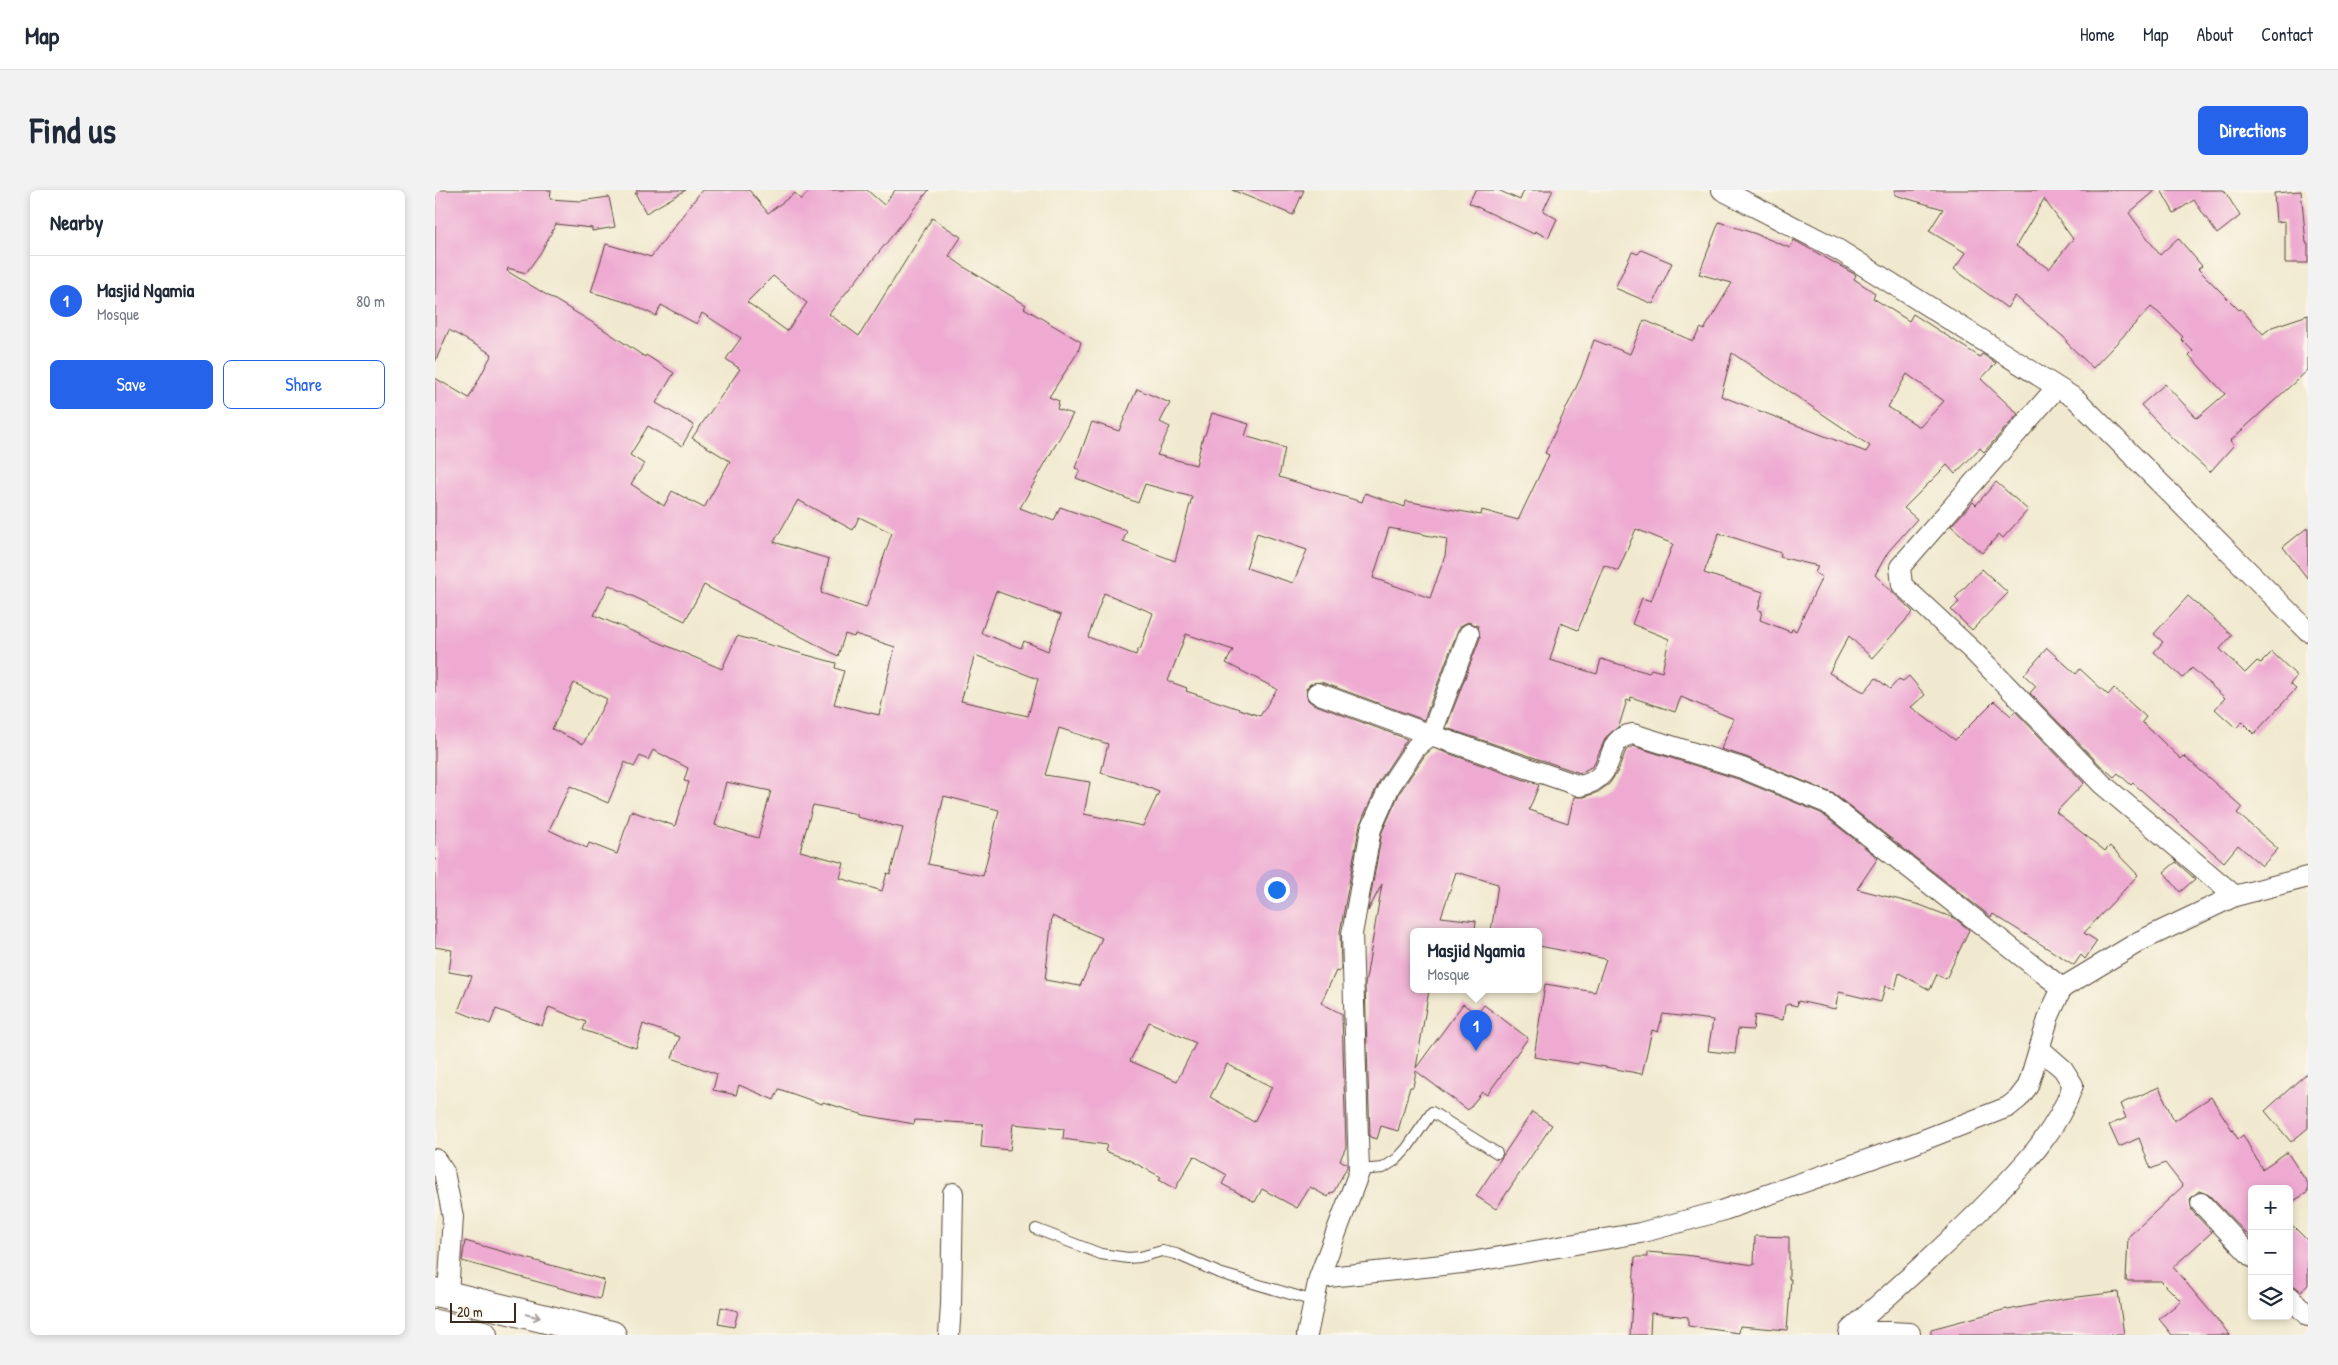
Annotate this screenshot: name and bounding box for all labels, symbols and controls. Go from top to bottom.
text: Map [25,19,59,51]
text: Home [2080,22,2115,47]
text: Map [2143,22,2168,47]
text: About [2196,22,2233,47]
text: Contact [2261,22,2313,47]
button: Directions [2198,106,2308,155]
text: Find us [30,107,116,154]
text: Nearby [50,208,103,237]
text: Masjid Ngamia [97,277,194,303]
text: 1 [63,290,69,312]
text: 80 m [356,290,385,312]
text: Mosque [97,303,139,325]
button: Save [50,360,213,409]
button: Share [223,360,385,409]
your location [1264,877,1290,903]
popup [1410,928,1542,993]
text: Masjid Ngamia [1427,937,1525,963]
text: Mosque [1427,963,1470,985]
pin: 1 [1460,1010,1492,1051]
map controls [2248,1185,2293,1320]
button: + [2248,1185,2293,1230]
button: − [2248,1230,2293,1275]
button: layers [2248,1275,2293,1320]
scale bar [450,1300,516,1323]
text: 20 m [457,1302,483,1321]
one-way arrow [525,1311,541,1321]

